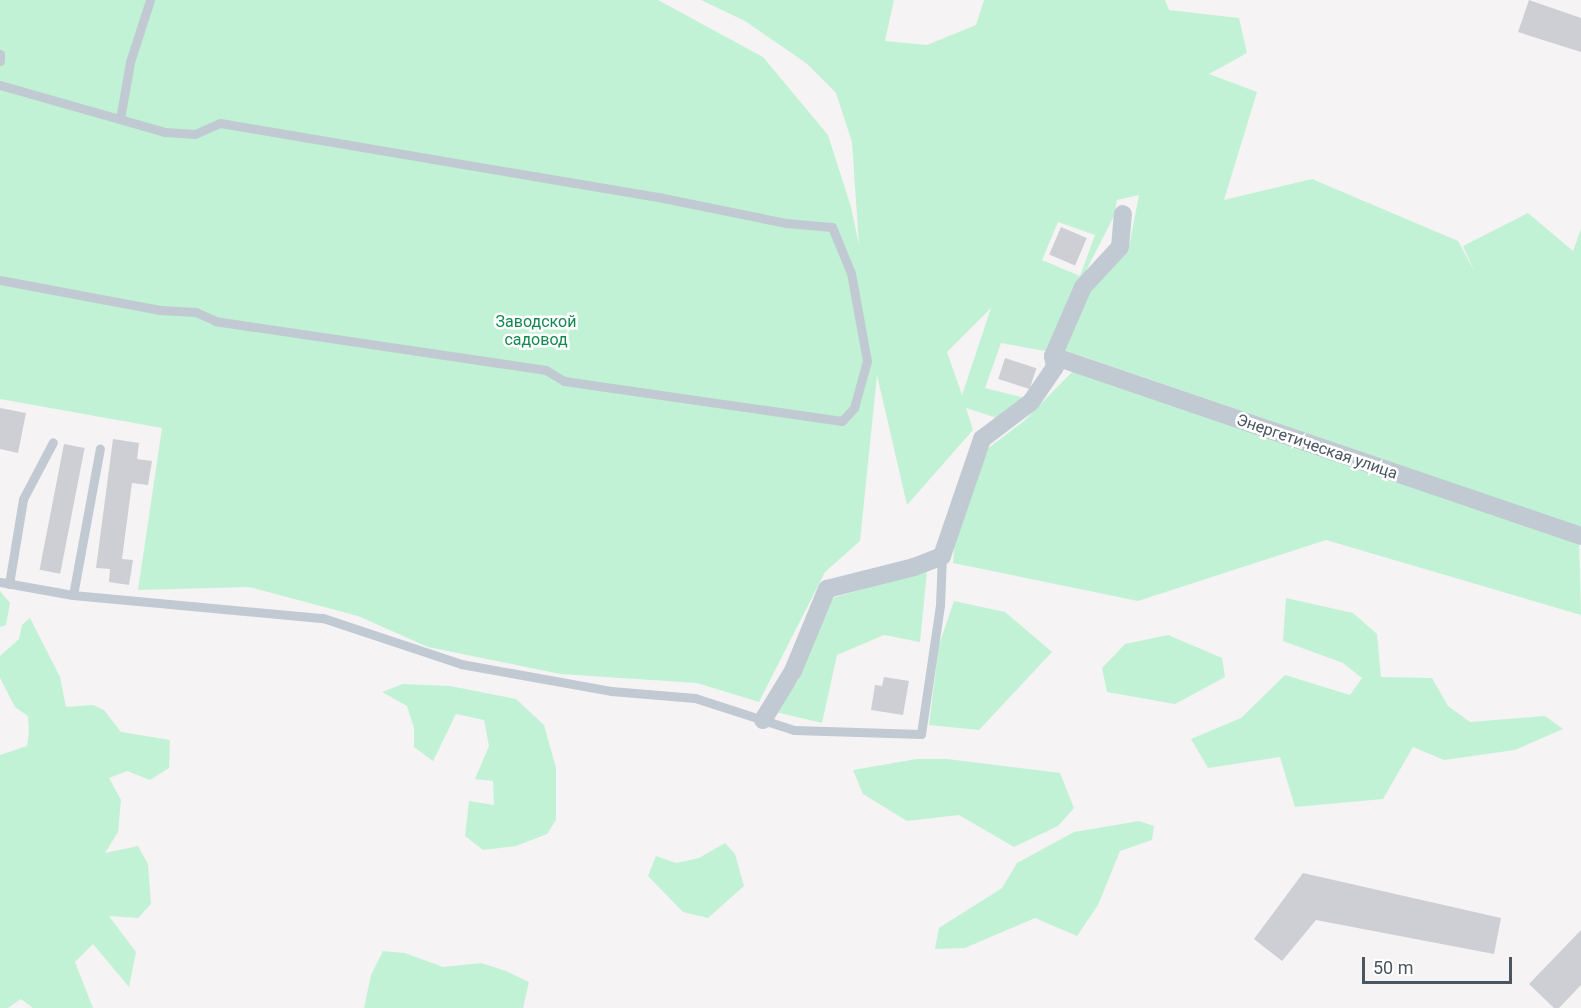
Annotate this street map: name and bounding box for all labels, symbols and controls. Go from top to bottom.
park label: Заводской садовод [496,312,576,350]
street label: Энергетическая улица [1234,410,1400,484]
scale bar [1365,945,1515,983]
text: 50 m [1373,957,1413,978]

